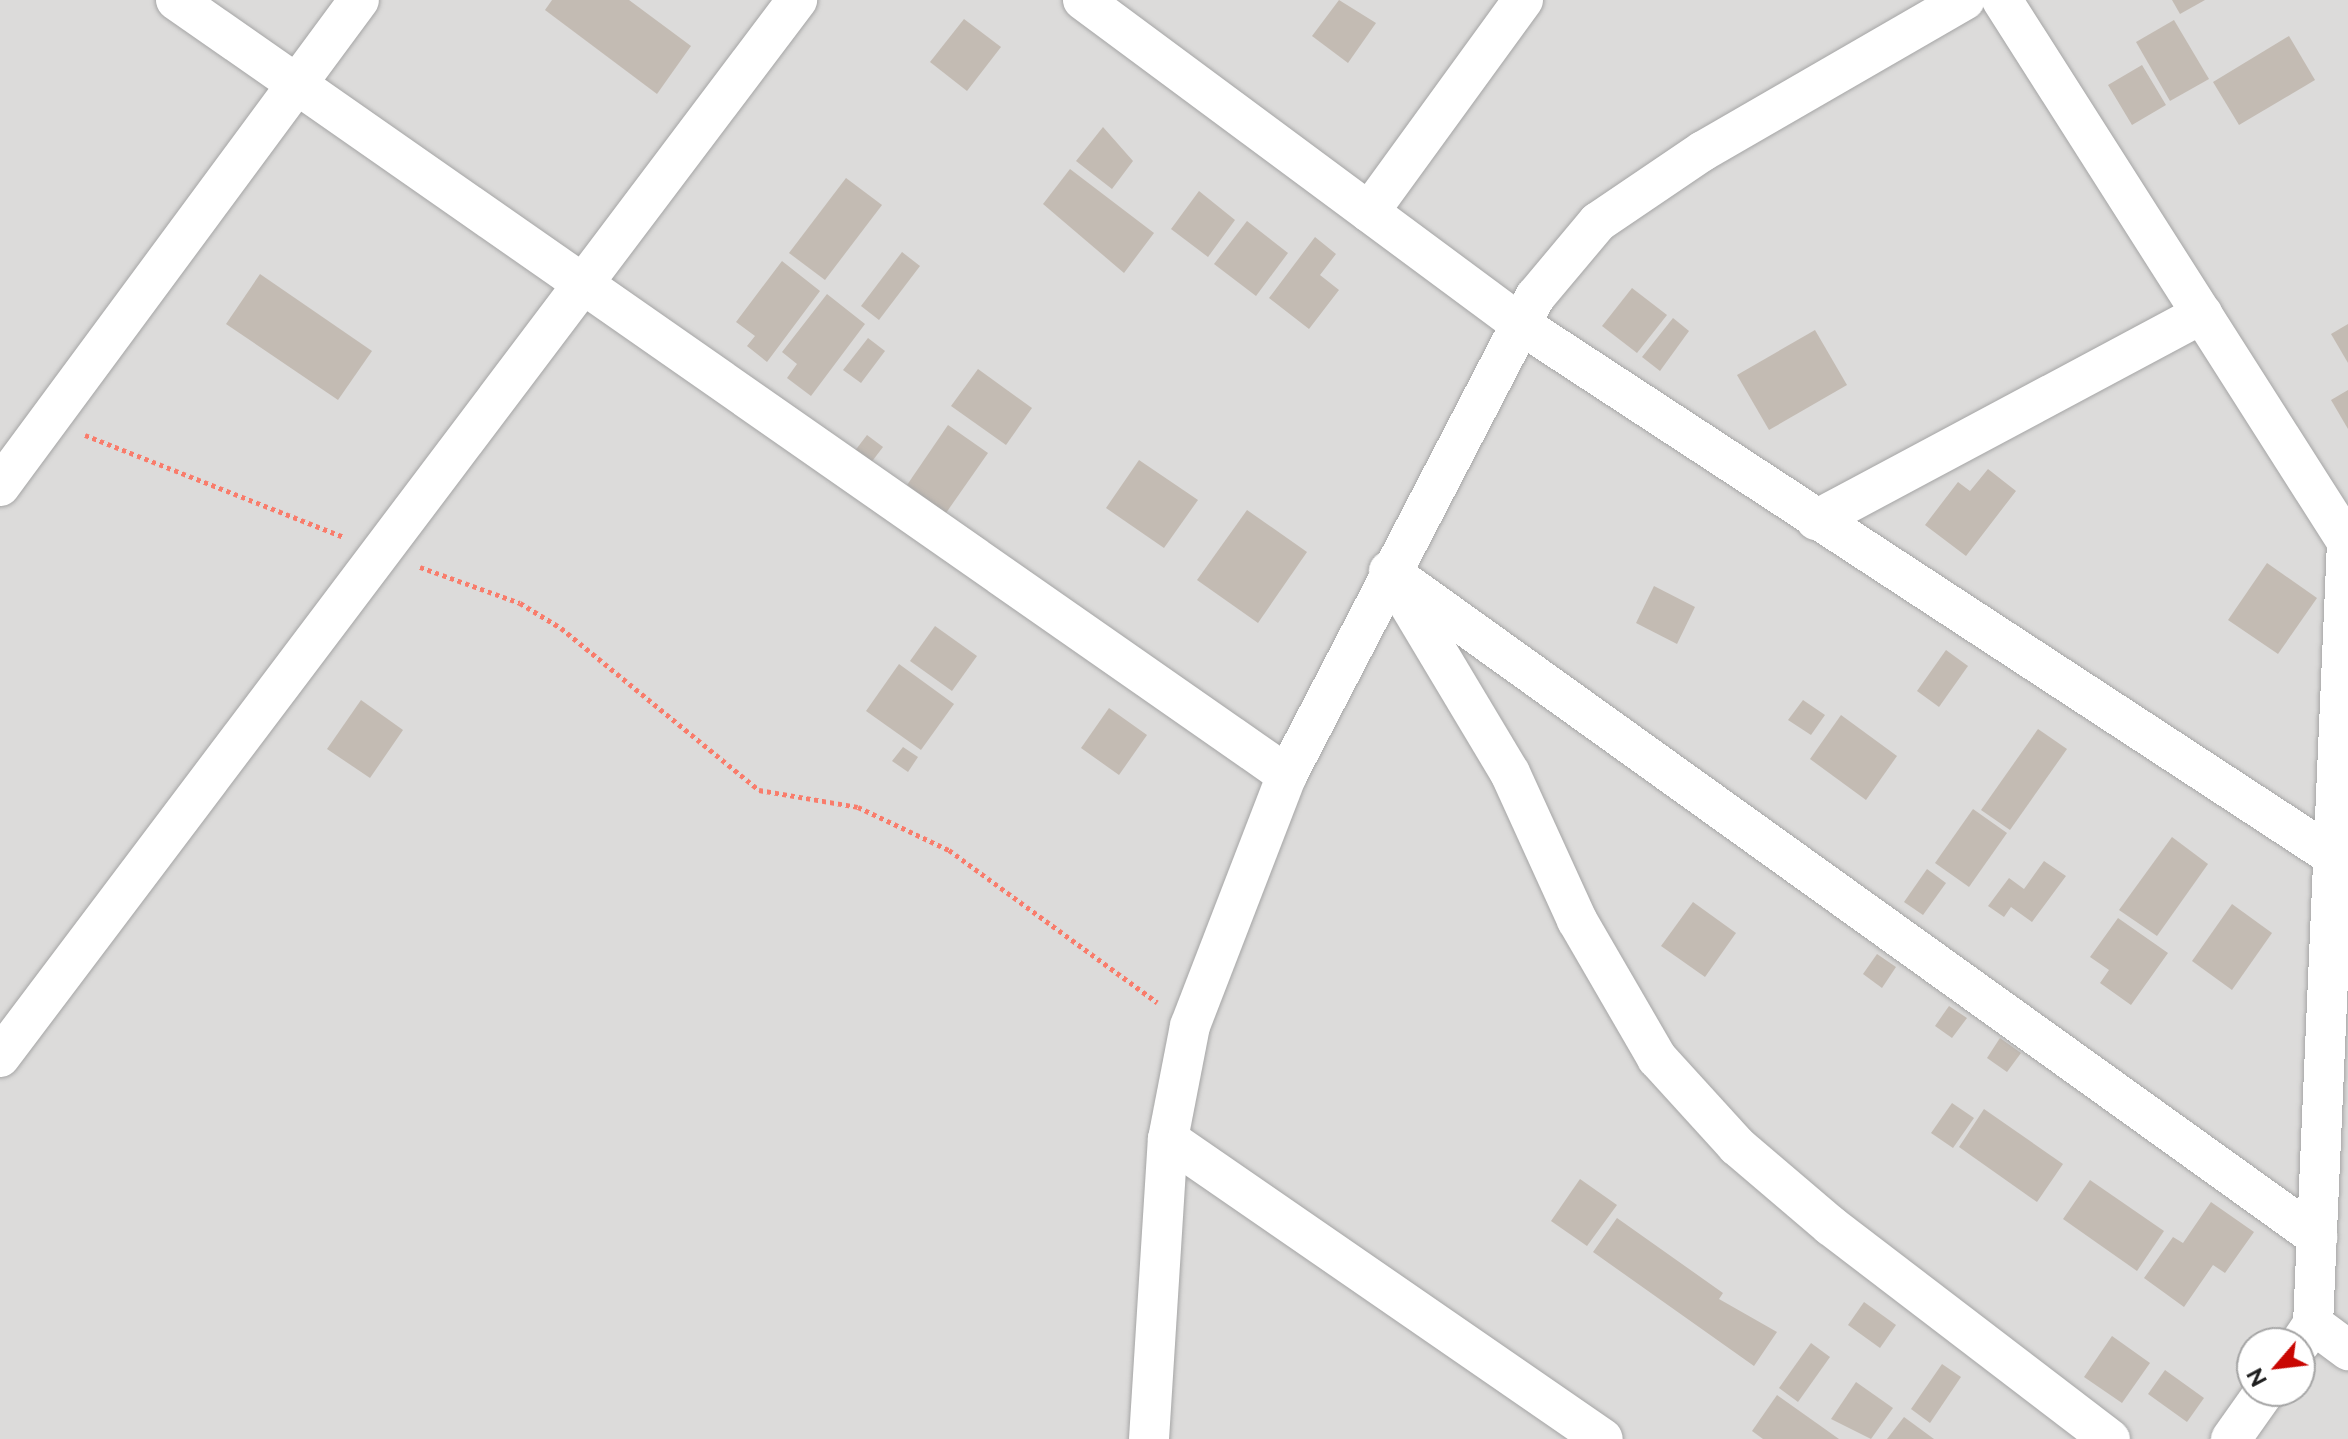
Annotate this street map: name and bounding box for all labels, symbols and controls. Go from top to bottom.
north arrow [2236,1327,2316,1407]
text: N [2241,1364,2272,1391]

